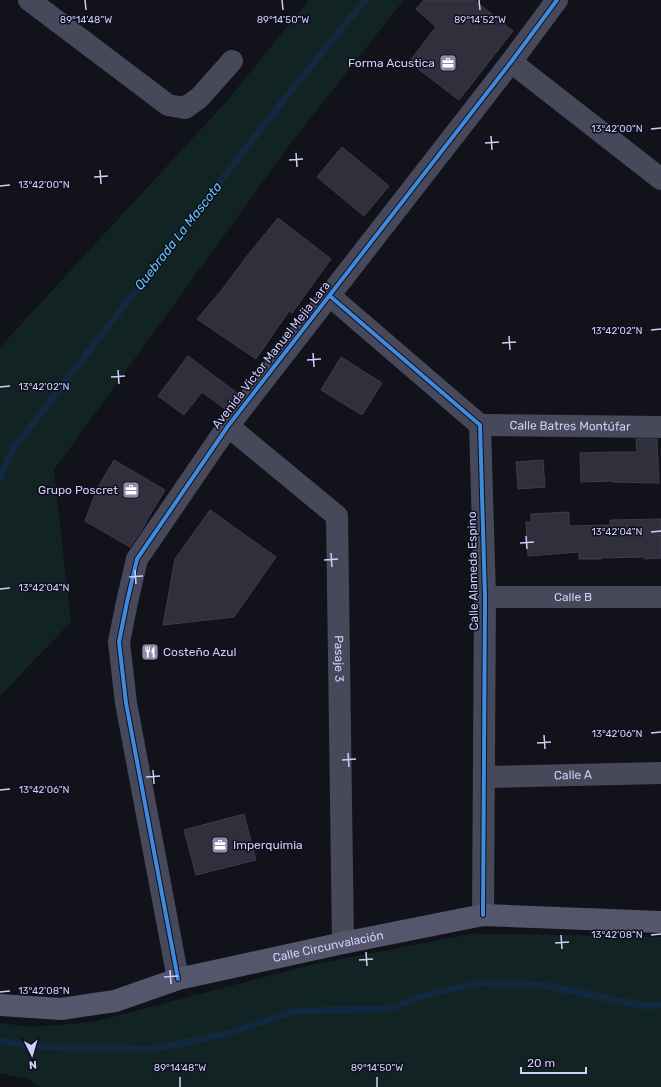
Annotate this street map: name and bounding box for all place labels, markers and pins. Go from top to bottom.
office icon: Forma Acustica [438,53,458,73]
place label: Forma Acustica [348,56,435,70]
office icon: Grupo Poscret [121,480,141,500]
place label: Grupo Poscret [38,483,118,497]
restaurant icon: Costeño Azul [140,642,160,662]
place label: Costeño Azul [163,645,237,659]
office icon: Imperquimia [210,835,230,855]
place label: Imperquimia [233,838,303,852]

